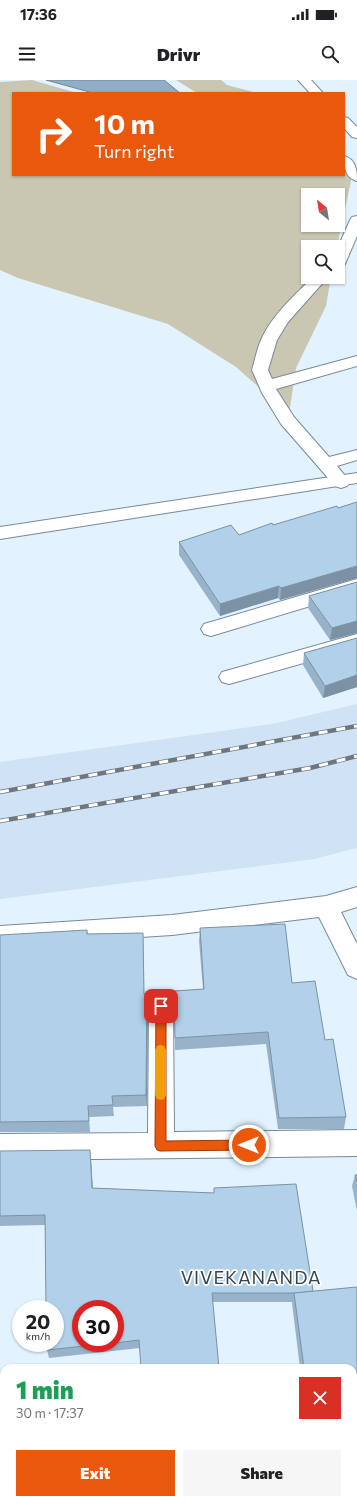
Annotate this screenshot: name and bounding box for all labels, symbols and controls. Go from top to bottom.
text: 17:36 [20,5,57,23]
icon: menu [16,43,38,65]
text: Drivr [157,43,200,65]
icon: search [319,43,341,65]
text: 10 m [94,106,155,140]
icon: right [28,108,80,160]
text: Turn right [94,140,174,162]
north arrow [301,188,345,232]
map controls [301,188,345,284]
button: search [301,240,345,284]
pin [144,989,178,1023]
icon: arrive [150,995,172,1017]
position arrow [228,1124,270,1166]
district label: VIVEKANANDA [181,1266,321,1288]
speed limit sign: 30 [72,1300,124,1352]
text: 20 [26,1309,50,1333]
text: km/h [26,1330,50,1342]
text: 1 min [16,1375,74,1404]
button: close [299,1377,341,1419]
text: 30 m · 17:37 [16,1405,84,1421]
button: Exit [16,1450,175,1496]
button: Share [183,1450,341,1496]

